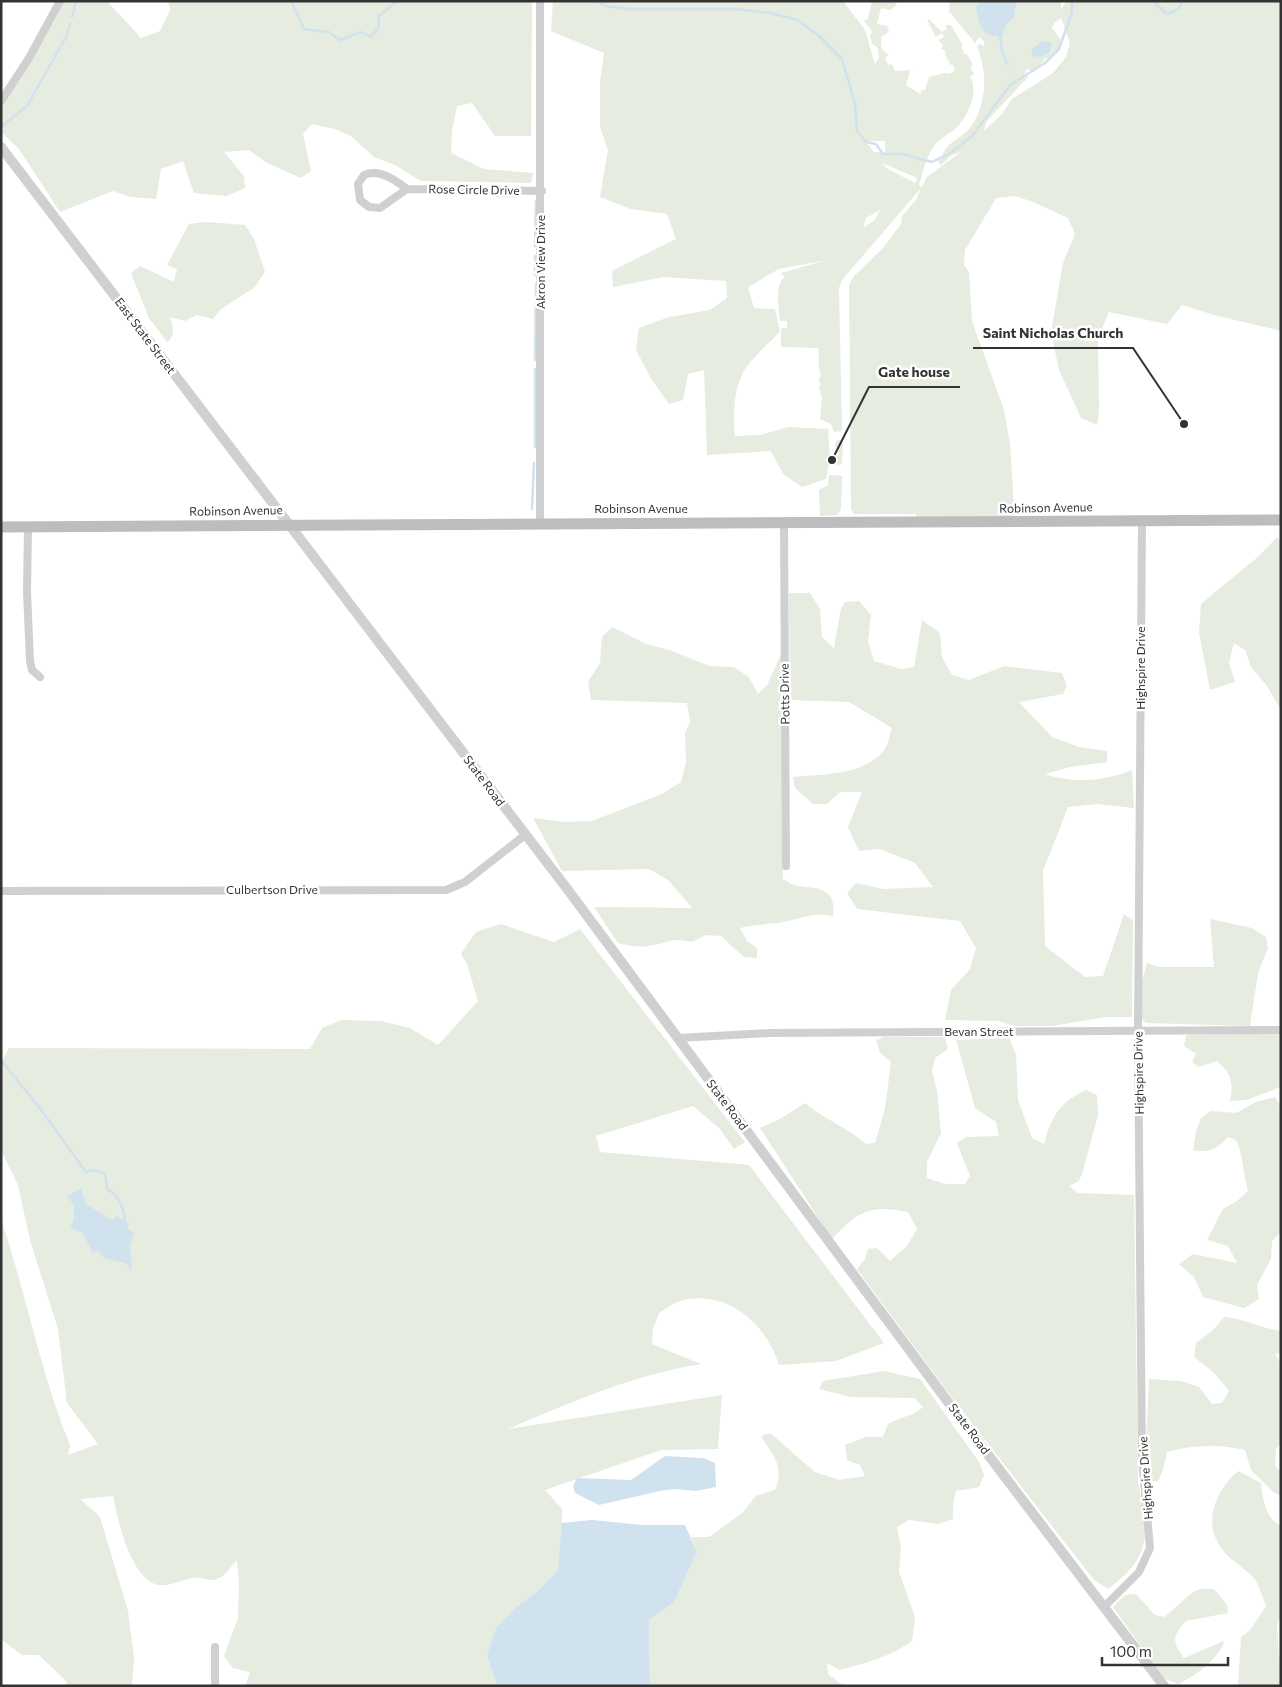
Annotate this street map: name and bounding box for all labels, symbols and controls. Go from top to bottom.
street label: Rose Circle Drive [428,181,520,197]
street label: Akron View Drive [533,215,547,309]
street label: East State Street [113,295,179,376]
callout: Saint Nicholas Church [973,319,1133,348]
text: Saint Nicholas Church [983,324,1123,341]
callout: Gate house [869,358,960,387]
text: Gate house [878,363,950,380]
street label: Robinson Avenue [999,499,1093,515]
street label: Robinson Avenue [594,501,688,515]
street label: Robinson Avenue [189,502,283,518]
street label: Highspire Drive [1133,626,1147,710]
street label: Potts Drive [776,663,792,725]
street label: State Road [461,752,508,808]
street label: Culbertson Drive [226,882,318,896]
street label: Bevan Street [944,1024,1014,1038]
street label: Highspire Drive [1130,1031,1146,1115]
street label: State Road [704,1076,751,1132]
street label: State Road [946,1400,993,1456]
street label: Highspire Drive [1135,1436,1155,1520]
scale bar [1102,1634,1228,1666]
text: 100 m [1110,1642,1152,1660]

